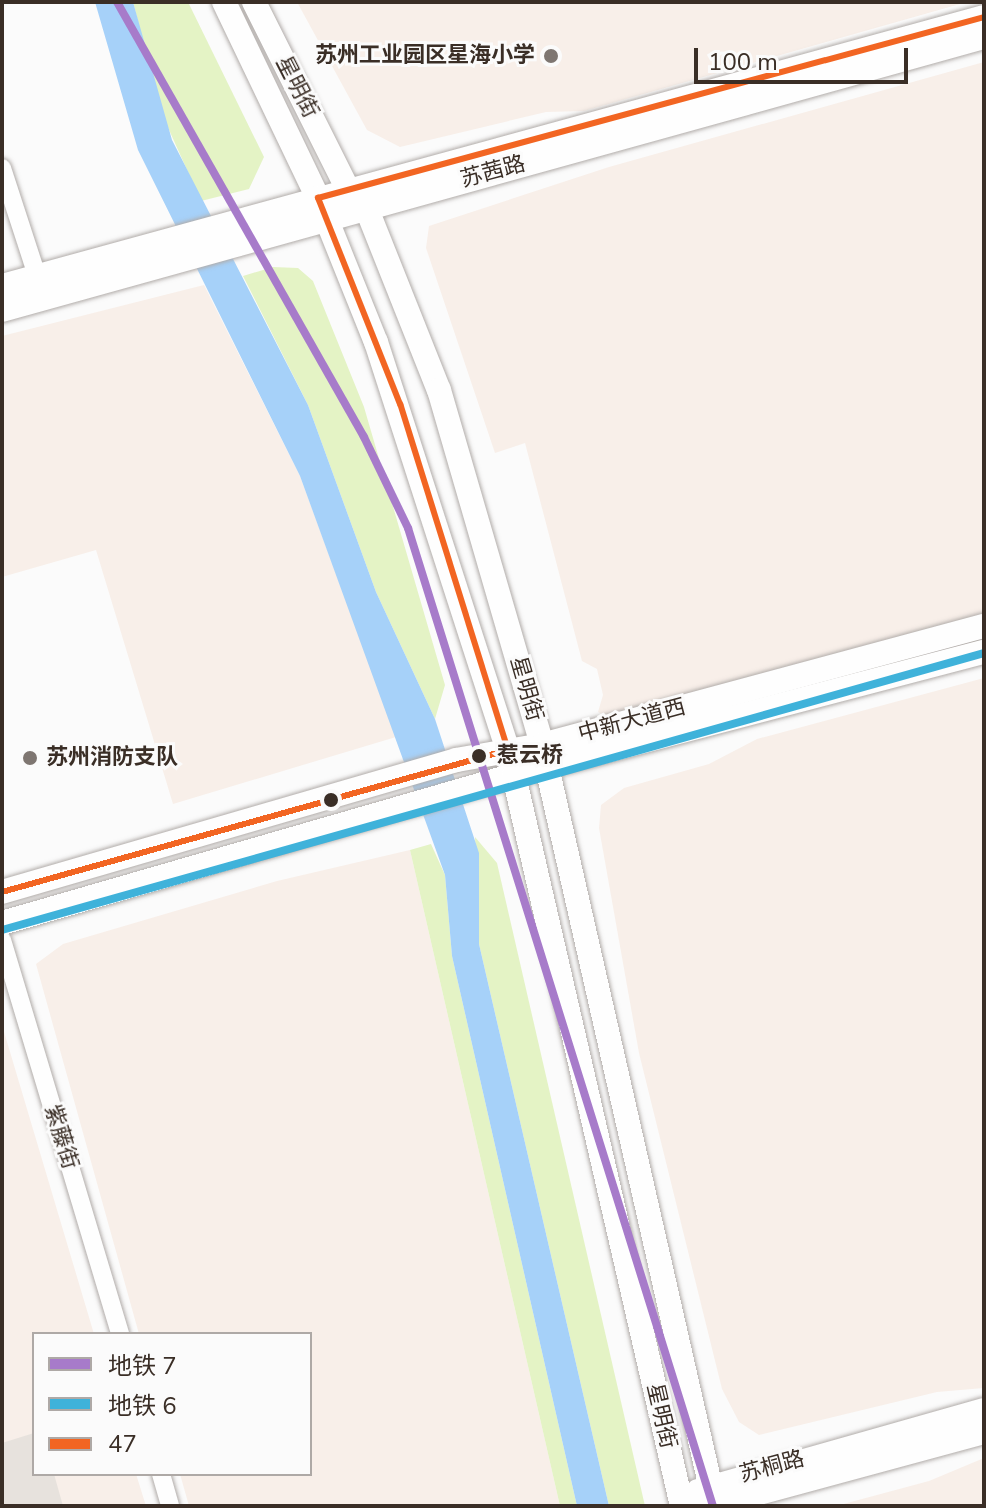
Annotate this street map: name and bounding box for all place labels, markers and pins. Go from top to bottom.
place label: 苏州工业园区星海小学 [315,43,535,69]
marker: 苏州工业园区星海小学 [542,47,560,65]
place label: 惹云桥 [497,743,563,769]
place label: 苏州消防支队 [46,745,178,771]
marker: 惹云桥 [468,745,490,767]
marker: 苏州消防支队 [21,749,39,767]
unlabelled marker [323,792,339,808]

